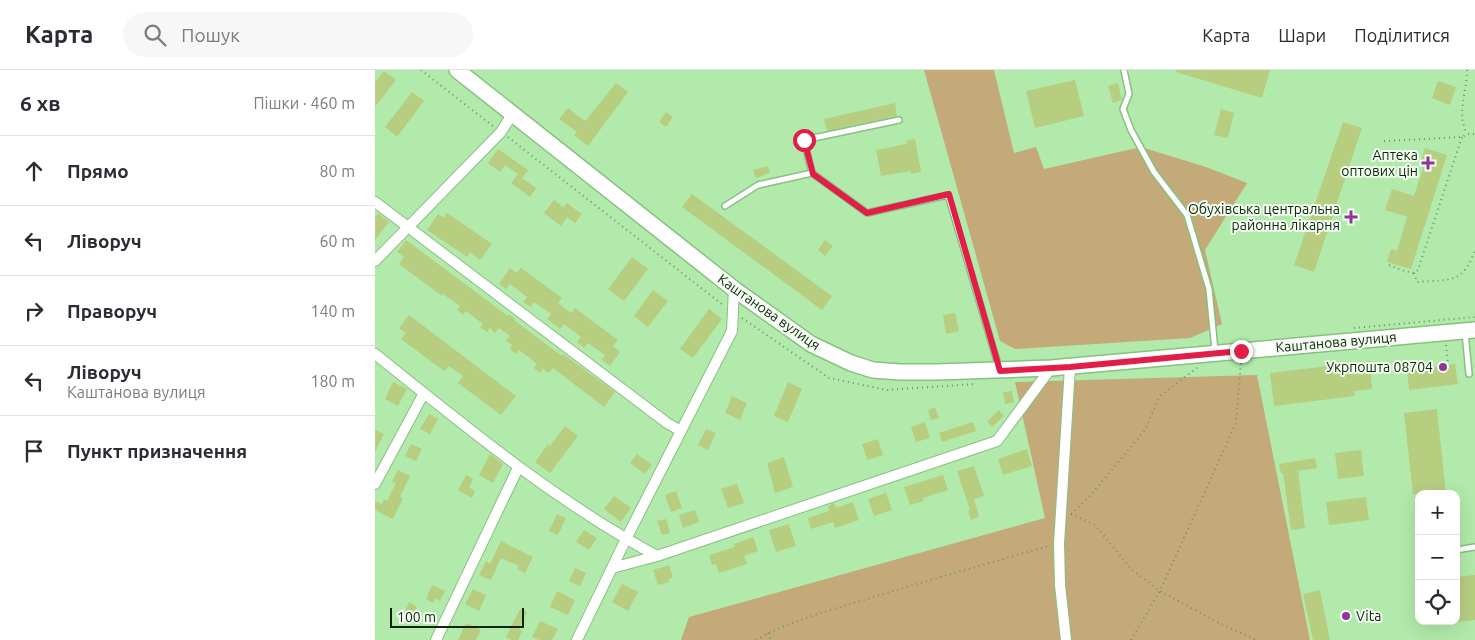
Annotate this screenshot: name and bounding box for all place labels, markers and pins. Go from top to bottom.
place label: Аптека оптових цін [1341,147,1418,179]
marker: Аптека оптових цін [1422,157,1434,169]
place label: Обухівська центральна районна лікарня [1188,201,1340,233]
marker: Обухівська центральна районна лікарня [1344,210,1358,224]
place label: Укрпошта 08704 [1326,359,1433,375]
marker: Укрпошта 08704 [1437,361,1449,373]
place label: Vita [1356,608,1381,624]
marker: Vita [1340,610,1352,622]

